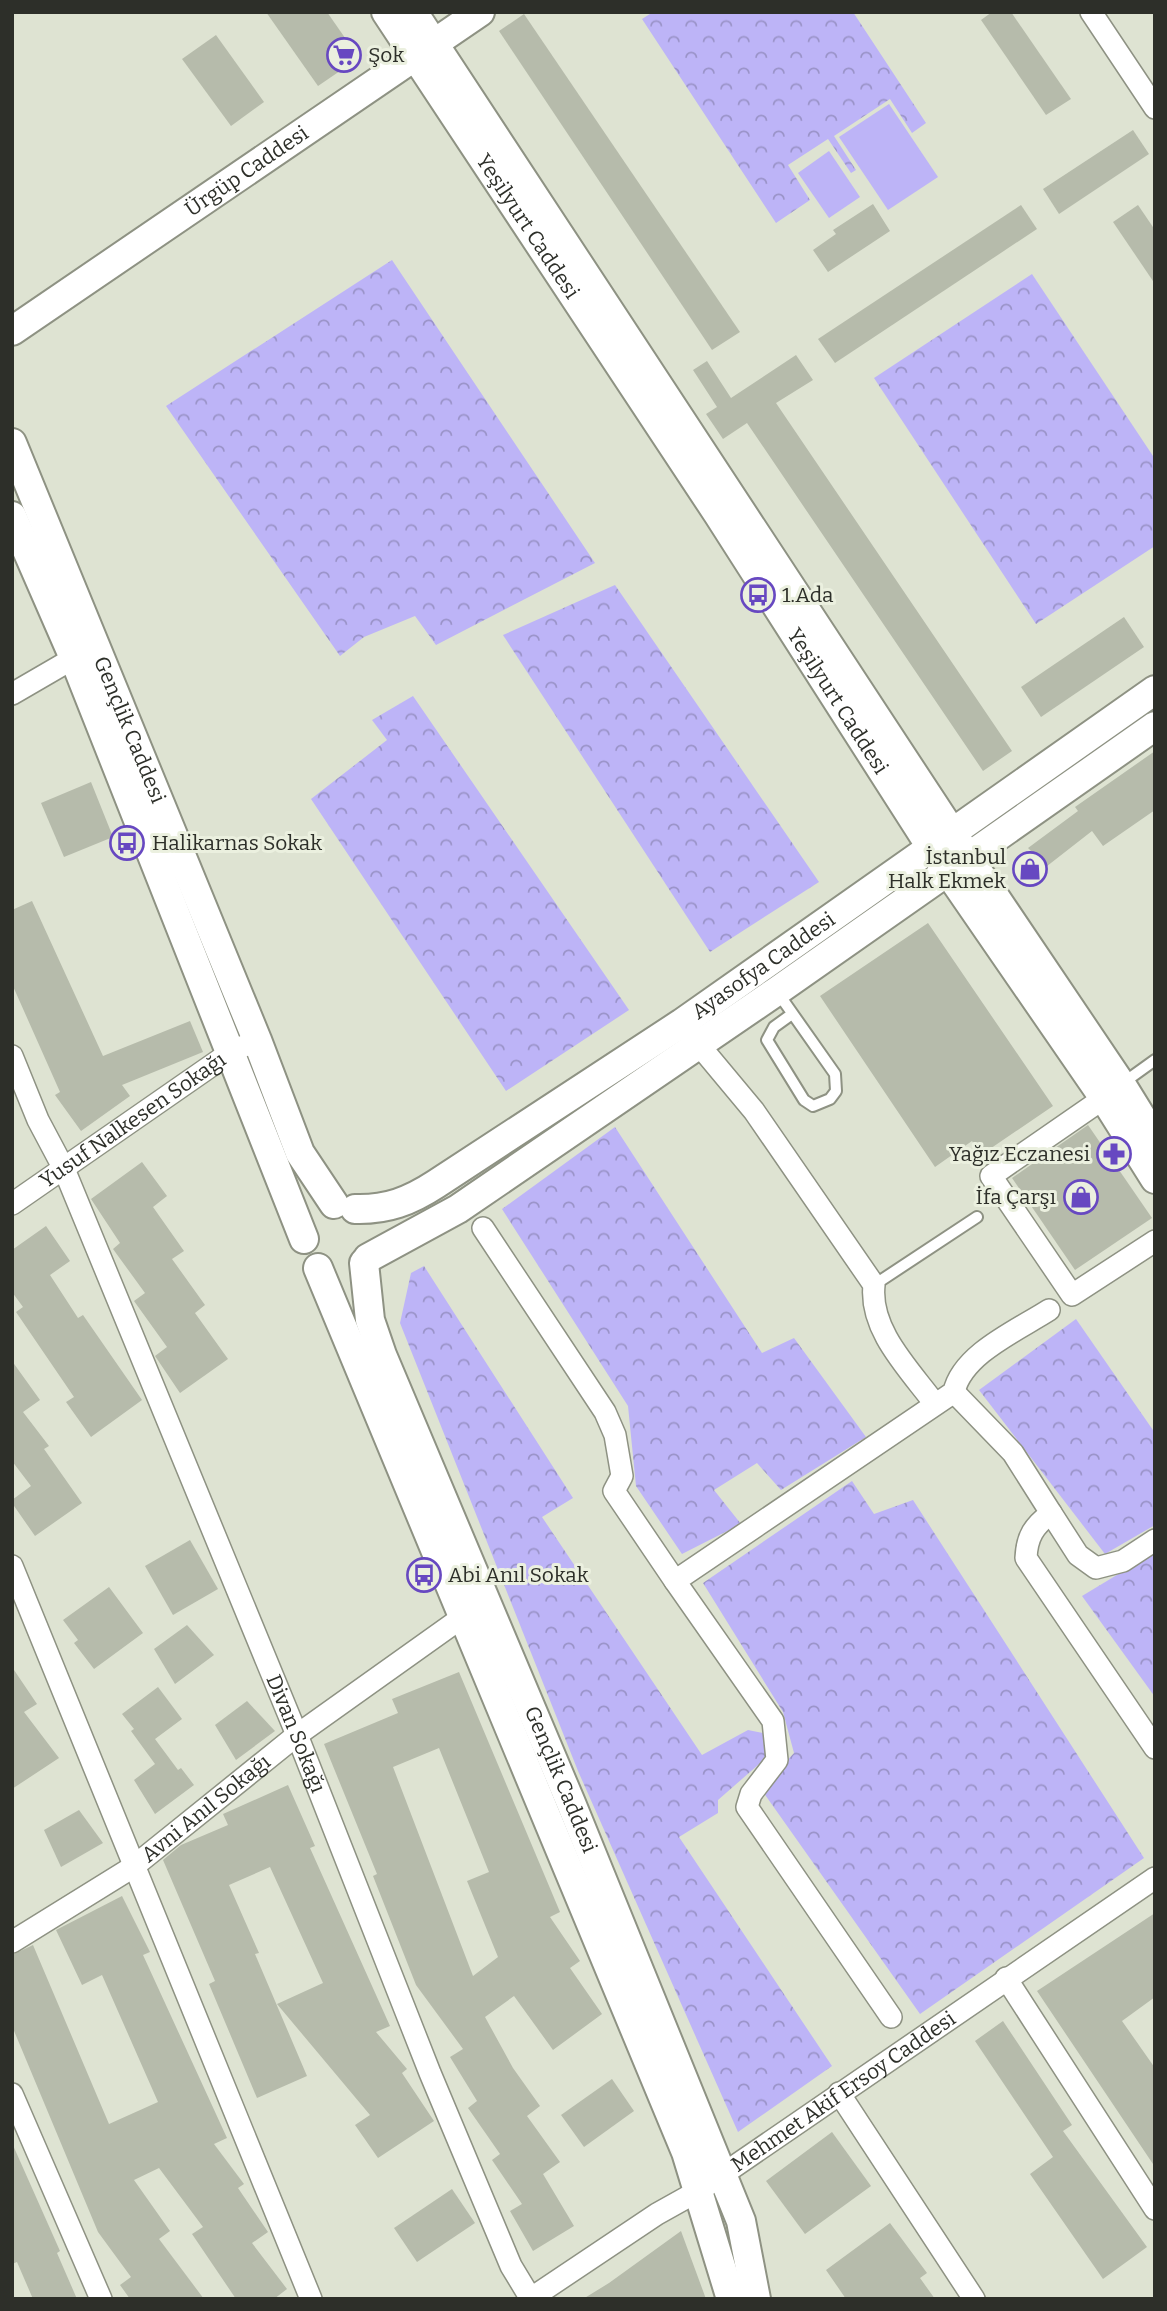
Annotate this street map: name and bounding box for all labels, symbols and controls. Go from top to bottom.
supermarket icon: Şok [325,36,363,74]
place label: Şok [368,42,404,68]
street label: Ürgüp Caddesi [180,120,313,222]
street label: Yeşilyurt Caddesi [470,149,585,304]
bus stop icon: 1.Ada [739,576,777,614]
place label: 1.Ada [782,582,834,608]
street label: Yeşilyurt Caddesi [781,623,894,779]
street label: Gençlik Caddesi [88,652,171,807]
bus stop icon: Halikarnas Sokak [108,824,146,862]
place label: Halikarnas Sokak [152,830,322,856]
place label: İstanbul Halk Ekmek [888,844,1006,894]
shop icon: İstanbul Halk Ekmek [1011,850,1049,888]
street label: Ayasofya Caddesi [687,906,840,1025]
street label: Yusuf Nalkesen Sokağı [35,1047,231,1194]
pharmacy icon: Yağız Eczanesi [1095,1135,1133,1173]
place label: Yağız Eczanesi [949,1141,1090,1167]
shop icon: İfa Çarşı [1062,1178,1100,1216]
place label: İfa Çarşı [976,1184,1056,1210]
bus stop icon: Abi Anıl Sokak [405,1556,443,1594]
place label: Abi Anıl Sokak [448,1562,589,1588]
street label: Divan Sokağı [261,1671,331,1797]
street label: Gençlik Caddesi [519,1702,603,1857]
street label: Avni Anıl Sokağı [136,1749,276,1868]
street label: Mehmet Akif Ersoy Caddesi [726,2006,961,2178]

